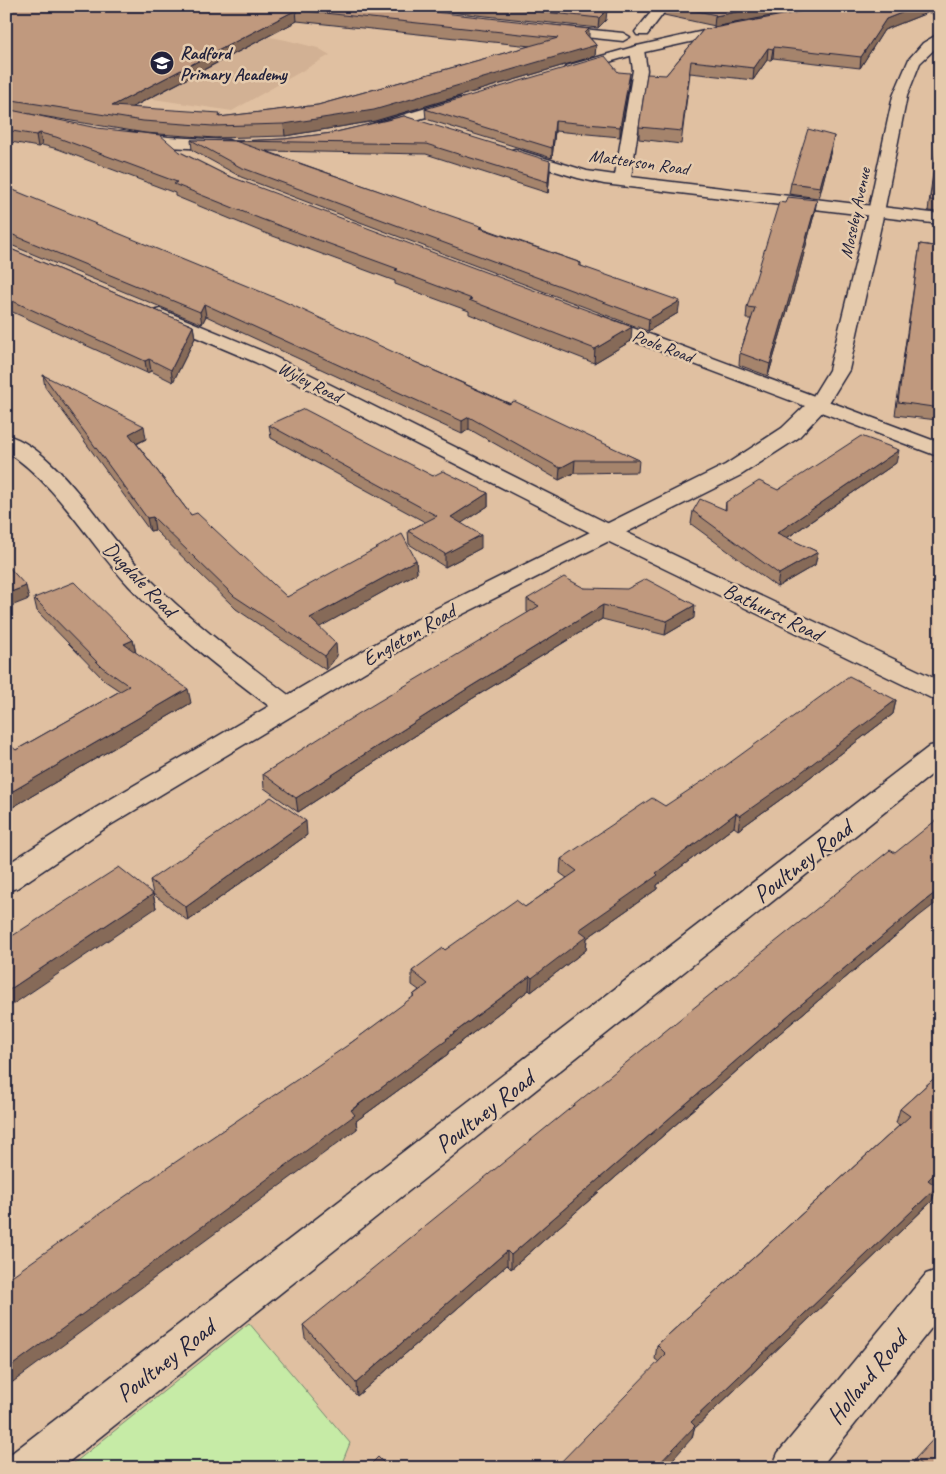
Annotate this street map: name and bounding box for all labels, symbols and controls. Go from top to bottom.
place label: Radford Primary Academy [180,42,289,85]
school or university icon: Radford Primary Academy [149,50,175,76]
street label: Matterson Road [588,144,693,180]
street label: Moseley Avenue [835,165,876,260]
street label: Poole Road [629,324,699,369]
street label: Wyley Road [274,357,348,409]
street label: Dugdale Road [98,536,185,625]
street label: Bathurst Road [719,577,829,648]
street label: Engleton Road [358,597,463,672]
street label: Poultney Road [747,811,862,910]
street label: Poultney Road [429,1061,544,1160]
street label: Poultney Road [110,1310,225,1409]
street label: Holland Road [819,1321,917,1431]

